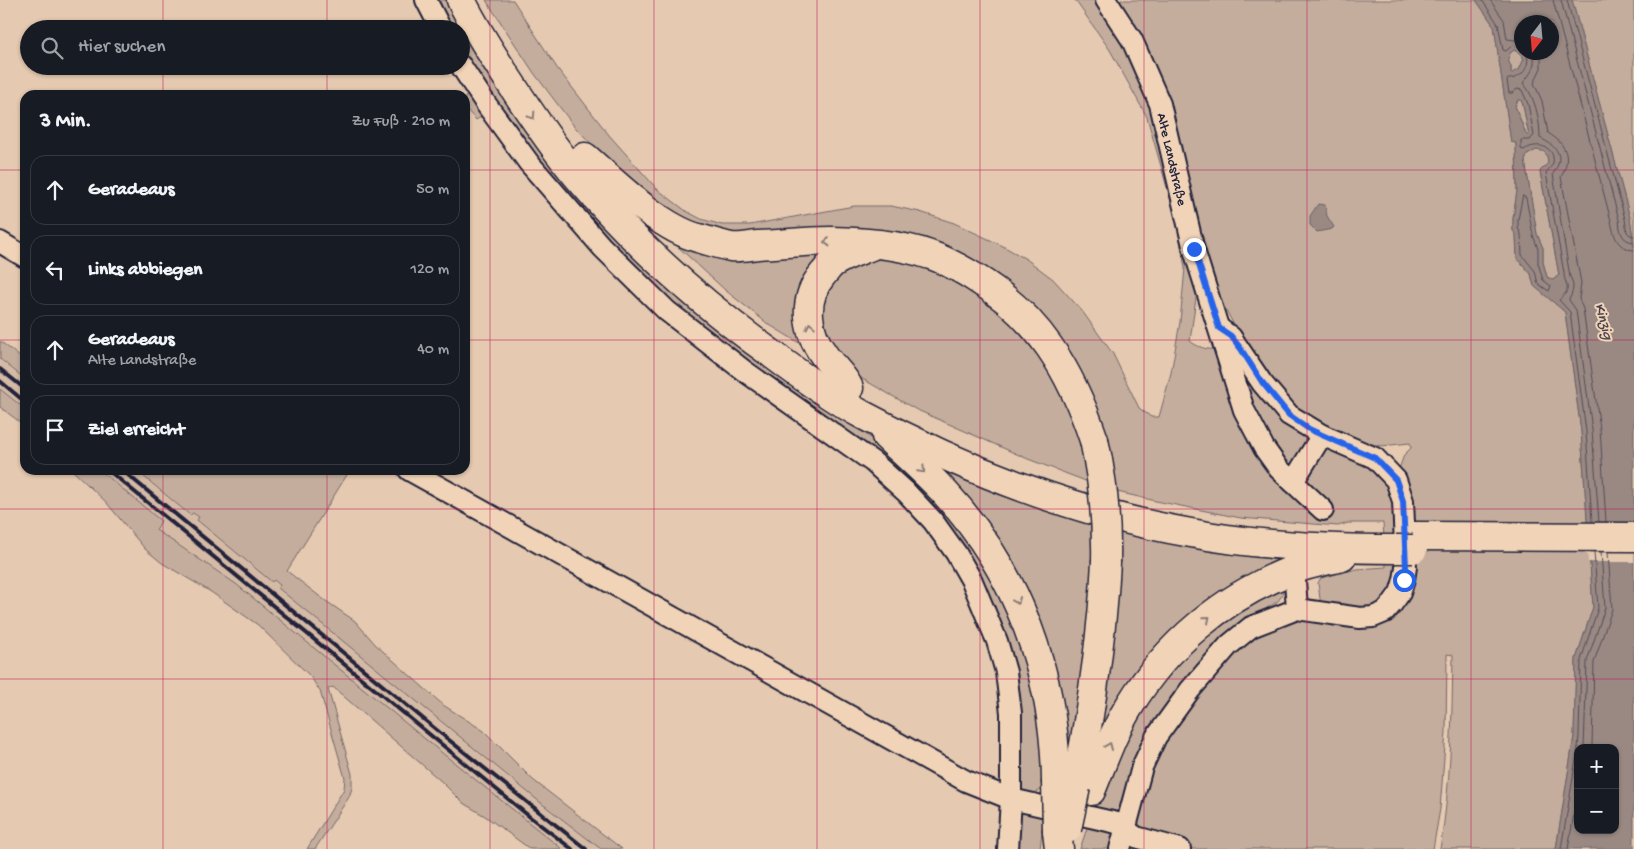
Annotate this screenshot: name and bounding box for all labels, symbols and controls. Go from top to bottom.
north arrow [1514,15,1559,60]
search box [20,20,470,75]
icon: search [38,34,66,62]
text: Hier suchen [78,36,165,59]
text: 3 Min. [40,110,92,135]
one-way arrow [526,111,535,120]
street label: Alte Landstraße [1152,112,1190,208]
text: Zu Fuß · 210 m [352,113,450,132]
icon: ahead [41,176,69,204]
text: Geradeaus [88,179,174,202]
text: 50 m [416,181,449,200]
one-way arrow [822,236,830,247]
route end [1183,238,1206,261]
icon: left [41,256,69,284]
text: Links abbiegen [88,259,202,282]
text: 120 m [410,261,449,280]
water label: Kinzig [1590,301,1617,343]
one-way arrow [805,321,816,330]
text: Geradeaus [88,329,174,352]
icon: ahead [41,336,69,364]
text: 40 m [417,341,449,360]
text: Alte Landstraße [88,352,196,371]
icon: arrive [41,416,69,444]
text: Ziel erreicht [88,419,185,442]
one-way arrow [916,464,925,473]
route start [1393,569,1416,592]
one-way arrow [1011,596,1022,605]
one-way arrow [1201,616,1210,624]
one-way arrow [1103,742,1113,751]
map controls [1574,744,1619,834]
button: + [1574,744,1619,789]
button: − [1574,789,1619,834]

